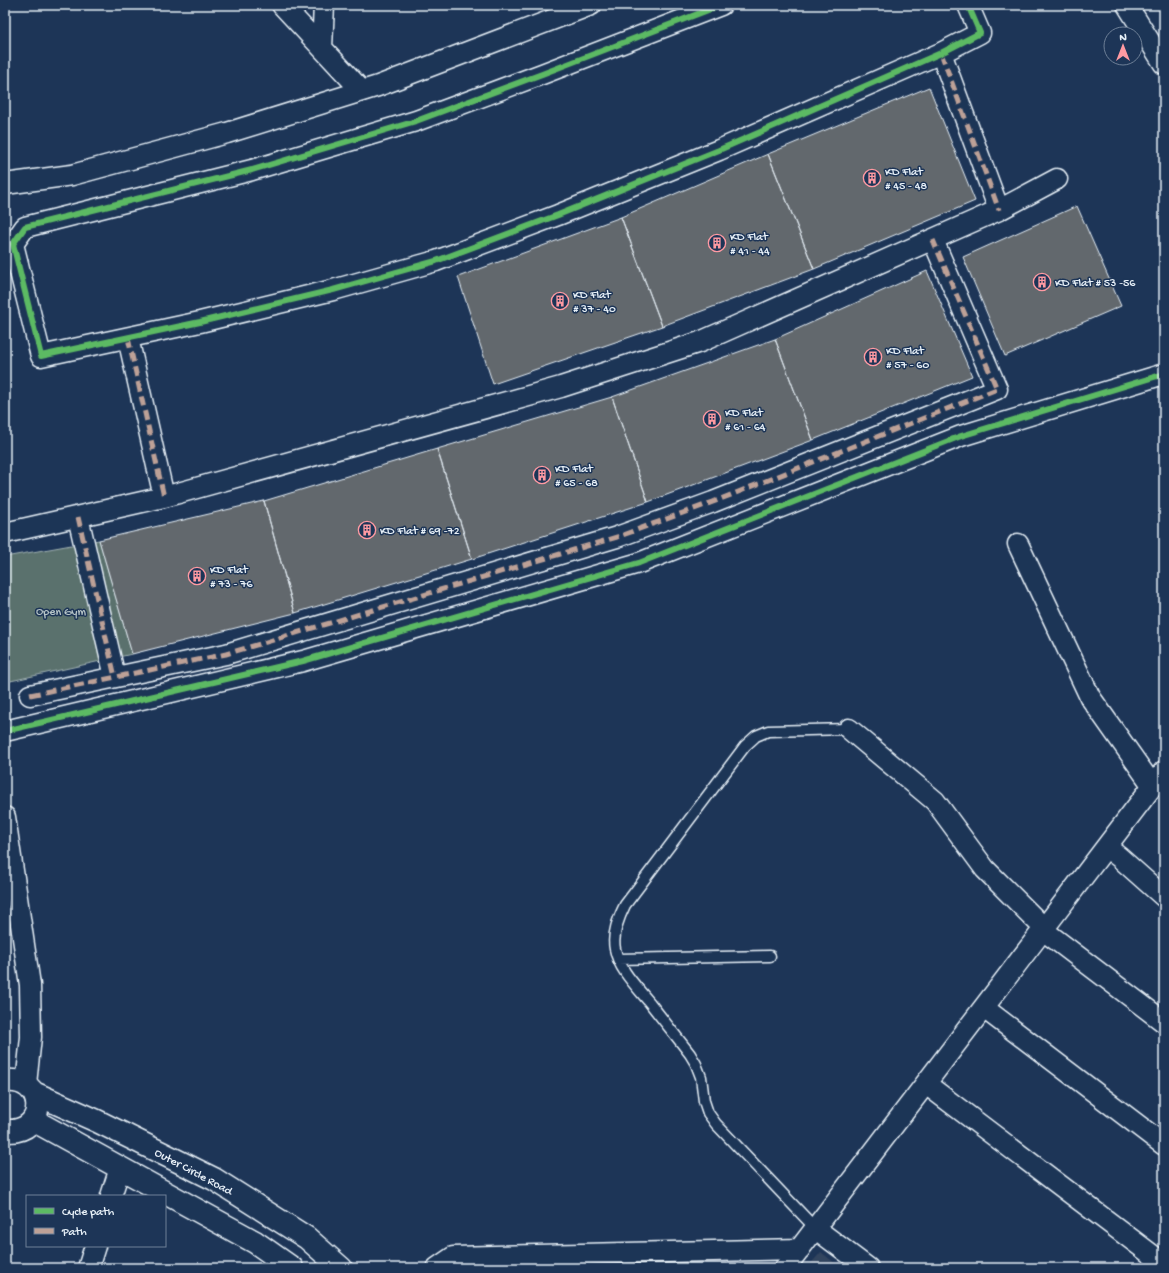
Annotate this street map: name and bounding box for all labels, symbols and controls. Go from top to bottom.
north arrow [1103,26,1143,66]
text: N [1119,32,1127,44]
place label: KD Flat # 45 - 48 [885,166,927,194]
building icon: KD Flat # 45 - 48 [862,168,882,188]
place label: KD Flat # 41 - 44 [730,231,770,259]
building icon: KD Flat # 41 - 44 [707,233,727,253]
building icon: KD Flat # 53 -56 [1032,272,1052,292]
place label: KD Flat # 53 -56 [1055,277,1136,291]
place label: KD Flat # 37 - 40 [573,289,616,317]
building icon: KD Flat # 37 - 40 [550,291,570,311]
place label: KD Flat # 57 - 60 [886,345,929,373]
building icon: KD Flat # 57 - 60 [863,347,883,367]
place label: KD Flat # 61 - 64 [725,407,766,435]
building icon: KD Flat # 61 - 64 [702,409,722,429]
place label: KD Flat # 65 - 68 [555,463,598,491]
building icon: KD Flat # 65 - 68 [532,465,552,485]
building icon: KD Flat # 69 -72 [357,520,377,540]
place label: KD Flat # 69 -72 [380,525,460,539]
place label: KD Flat # 73 - 76 [210,564,253,592]
building icon: KD Flat # 73 - 76 [187,566,207,586]
park label: Open Gym [36,606,86,620]
street label: Outer Circle Road [152,1146,235,1200]
legend [26,1195,166,1247]
text: Cycle path [62,1206,115,1220]
text: Path [61,1226,87,1240]

